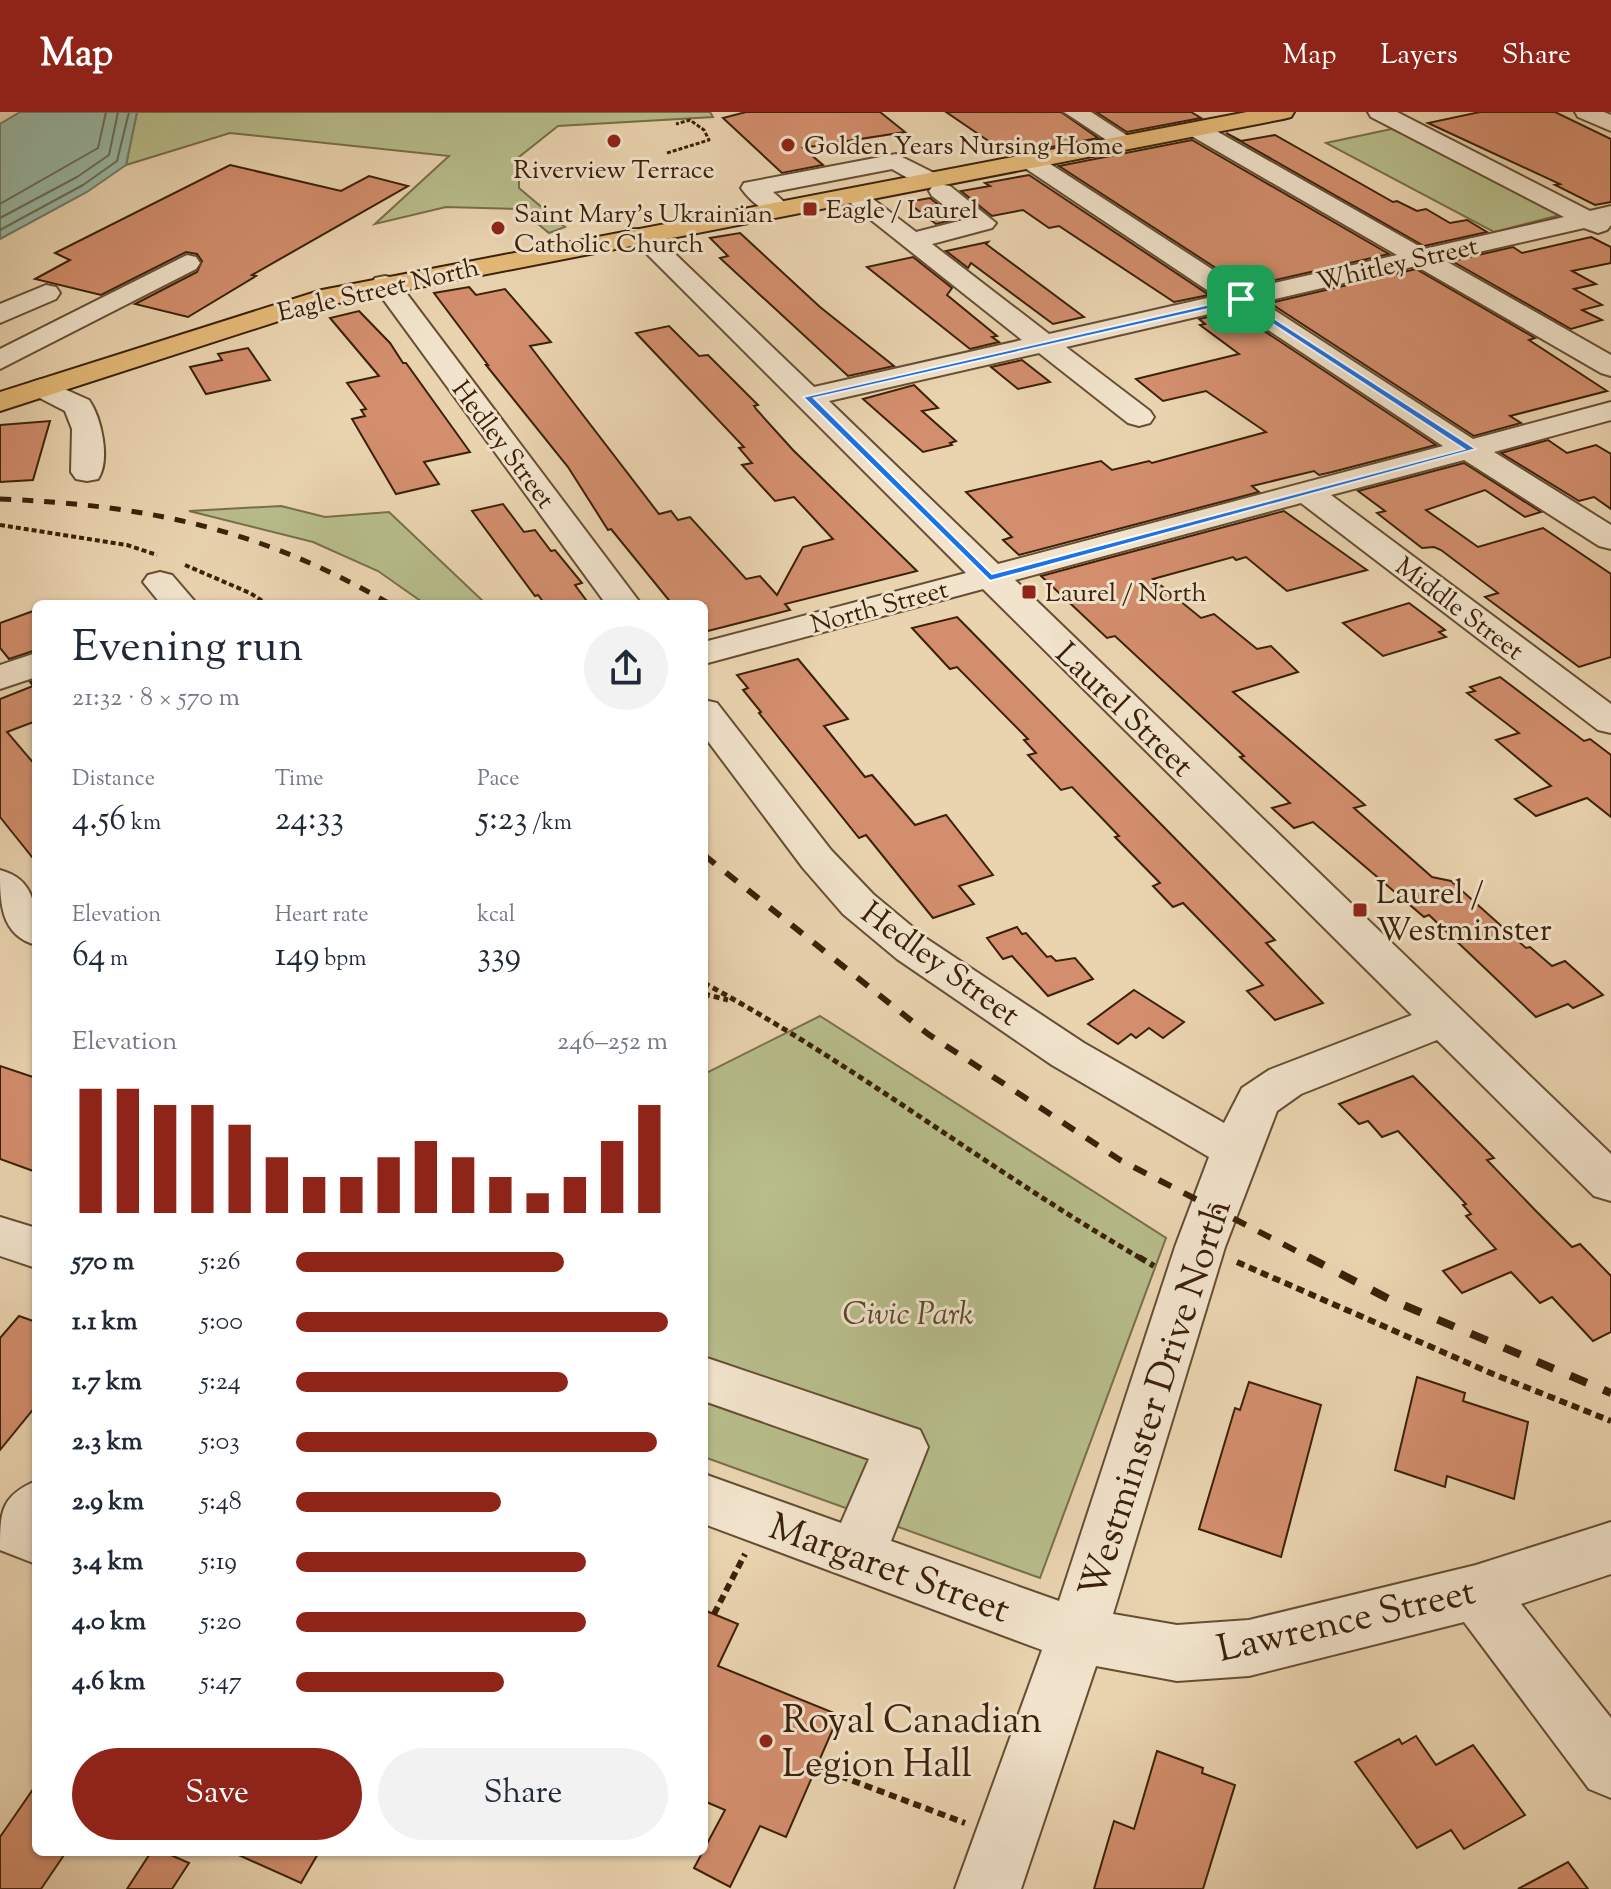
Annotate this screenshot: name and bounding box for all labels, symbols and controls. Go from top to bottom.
text: Map [40,29,113,83]
text: Map [1283,36,1336,76]
text: Layers [1380,36,1458,76]
text: Share [1502,36,1571,76]
place label: Golden Years Nursing Home [804,129,1123,166]
marker: Riverview Terrace [605,132,623,150]
marker: Golden Years Nursing Home [779,136,797,154]
place label: Riverview Terrace [513,153,715,190]
place label: Eagle / Laurel [826,193,978,230]
place label: Saint Mary's Ukrainian Catholic Church [514,197,773,264]
marker: Eagle / Laurel [801,200,819,218]
marker: Saint Mary's Ukrainian Catholic Church [489,219,507,237]
street label: Whitley Street [1313,229,1482,302]
street label: Eagle Street North [274,250,483,333]
pin [1207,265,1275,333]
icon: arrive [1219,277,1263,321]
street label: Hedley Street [442,374,562,517]
street label: Middle Street [1387,549,1530,671]
street label: North Street [807,572,953,645]
place label: Laurel / North [1045,576,1207,613]
marker: Laurel / North [1020,583,1038,601]
text: Evening run [72,618,304,681]
button: share [584,626,668,710]
street label: Laurel Street [1043,633,1203,789]
text: 21:32 · 8 × 570 m [72,680,240,717]
text: Distance [72,764,155,796]
text: Time [275,764,324,796]
text: Pace [477,764,519,796]
text: 4.56 [72,796,126,845]
text: 24:33 [275,796,344,845]
text: 5:23 [477,796,527,845]
text: km [126,808,161,840]
text: /km [527,808,572,840]
place label: Laurel / Westminster [1376,872,1552,955]
street label: Hedley Street [850,892,1028,1039]
text: Elevation [72,900,161,932]
text: Heart rate [275,900,369,932]
text: kcal [477,900,515,932]
marker: Laurel / Westminster [1351,901,1369,919]
text: 64 [72,932,105,981]
text: 149 [275,932,320,981]
text: 339 [477,932,521,981]
text: m [105,944,128,976]
text: bpm [320,944,366,976]
text: Elevation [72,1024,177,1061]
text: 246–252 m [557,1024,668,1061]
street label: Westminster Drive North [1068,1193,1248,1606]
text: 570 m [72,1244,134,1281]
text: 5:26 [200,1244,241,1281]
park label: Civic Park [842,1293,974,1339]
text: 1.1 km [72,1304,137,1341]
text: 5:00 [200,1304,243,1341]
text: 1.7 km [72,1364,142,1401]
text: 5:24 [200,1364,241,1401]
text: 2.3 km [72,1424,142,1461]
text: 5:03 [200,1424,240,1461]
text: 2.9 km [72,1484,144,1521]
text: 5:48 [200,1484,242,1521]
street label: Margaret Street [761,1502,1017,1639]
text: 3.4 km [72,1544,143,1581]
text: 5:19 [200,1544,237,1581]
street label: Lawrence Street [1212,1567,1481,1679]
text: 4.0 km [72,1604,146,1641]
text: 5:20 [200,1604,242,1641]
text: 4.6 km [72,1664,145,1701]
text: 5:47 [200,1664,242,1701]
place label: Royal Canadian Legion Hall [782,1696,1042,1794]
marker: Royal Canadian Legion Hall [757,1732,775,1750]
button: Save [72,1748,362,1840]
button: Share [378,1748,668,1840]

